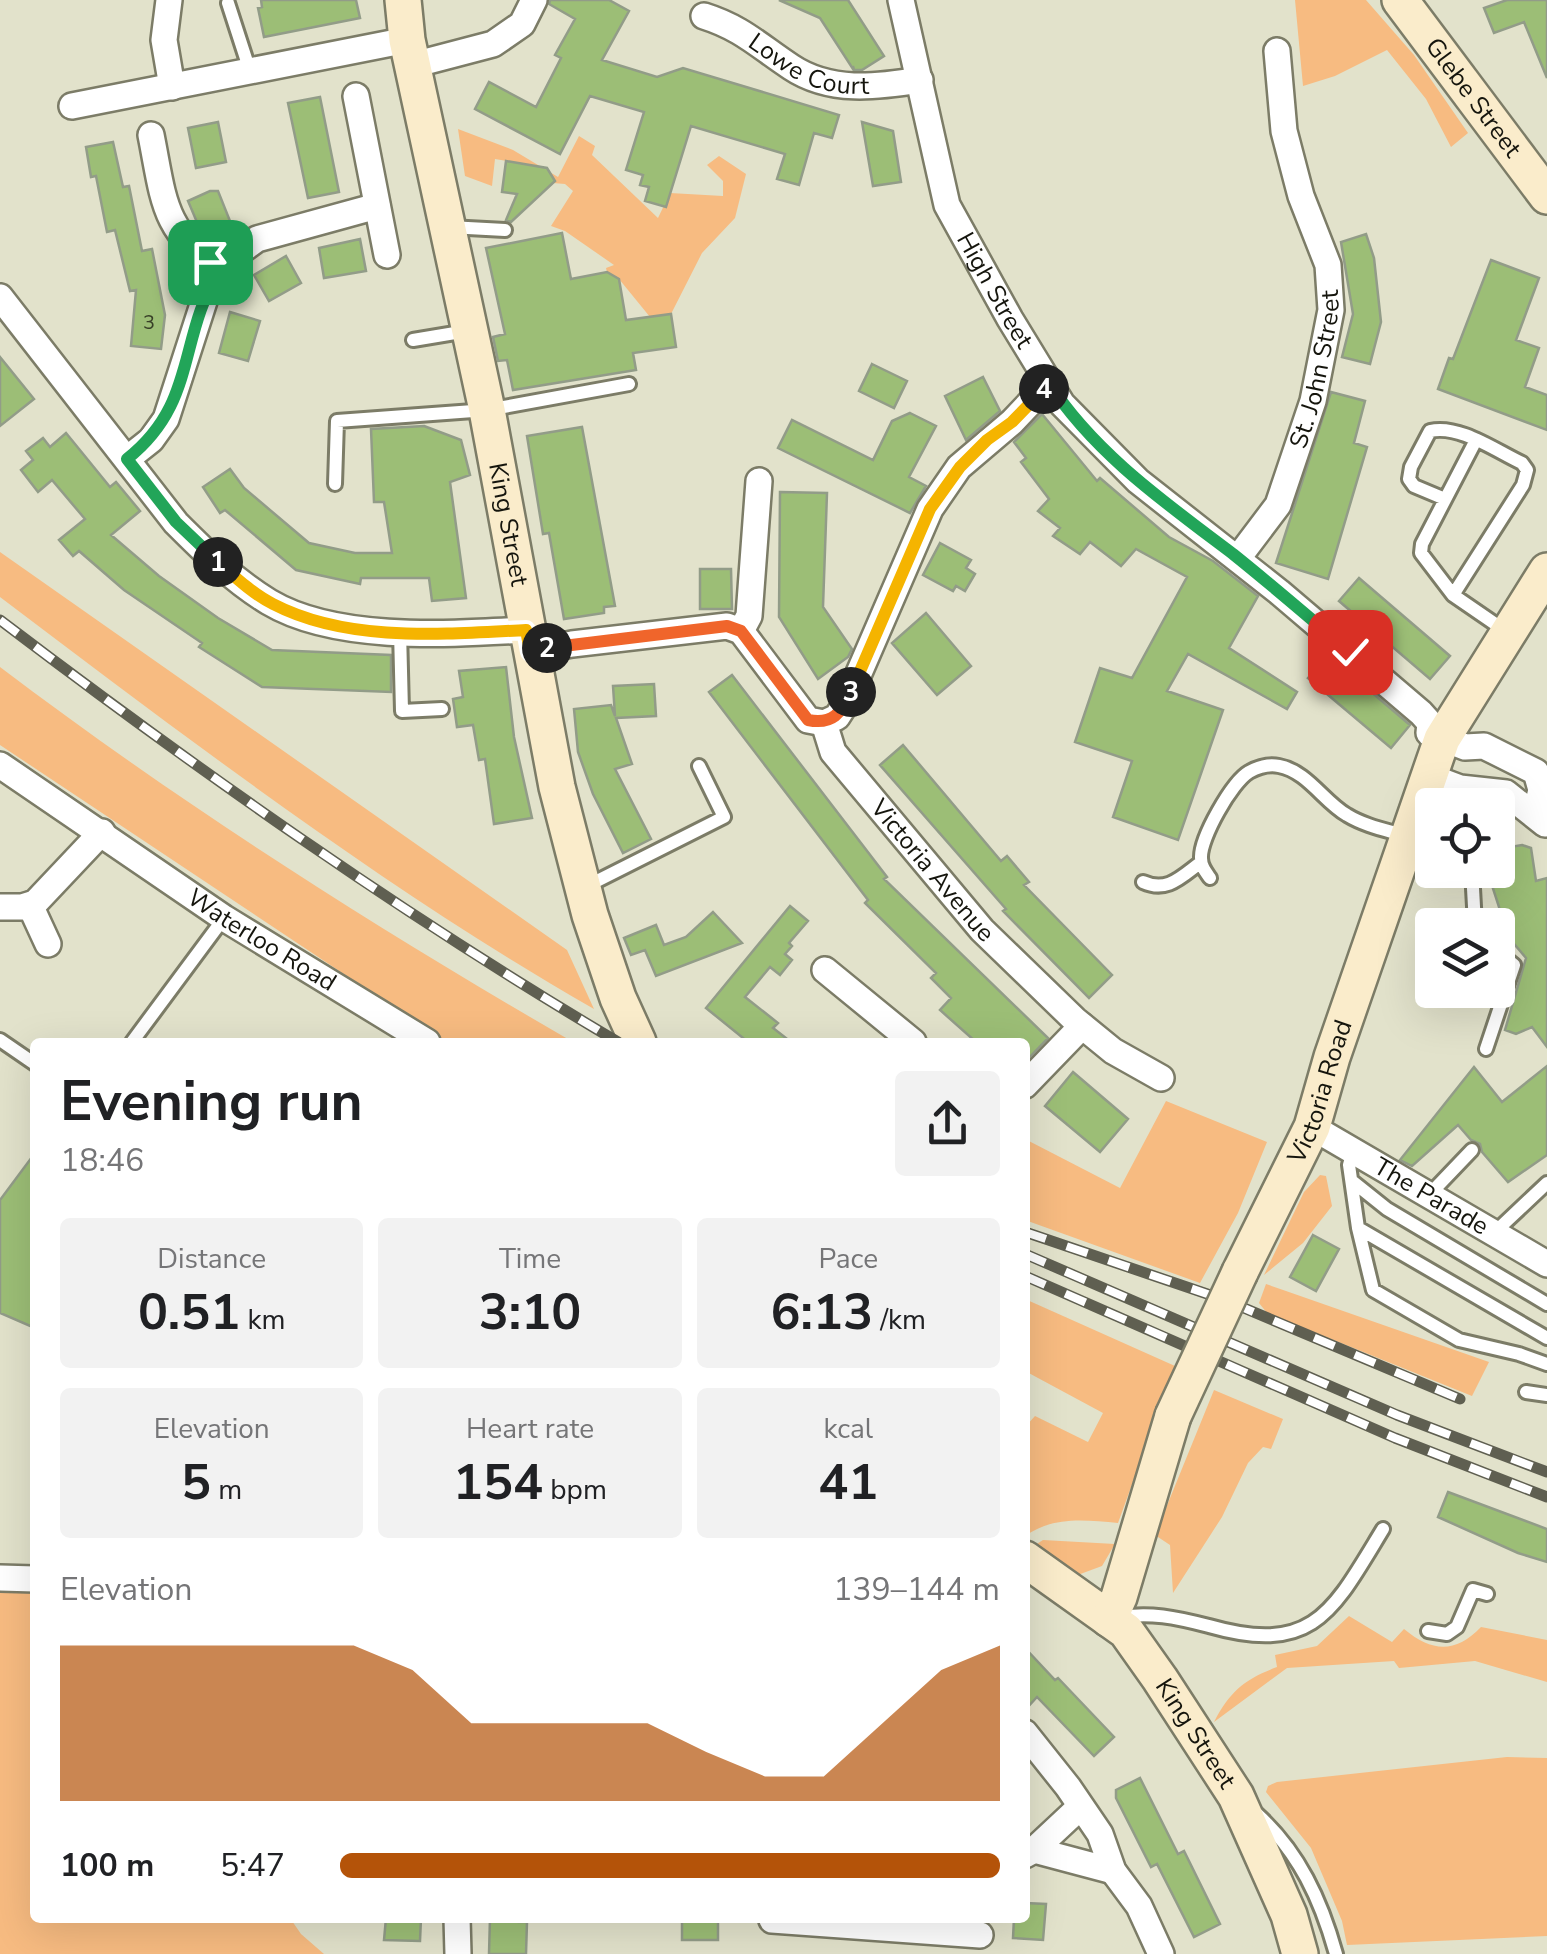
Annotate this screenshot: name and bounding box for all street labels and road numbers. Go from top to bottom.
street label: Lowe Court [742,25,870,103]
street label: Glebe Street [1417,31,1529,165]
street label: High Street [948,226,1041,355]
street label: St. John Street [1281,289,1348,453]
street label: King Street [480,460,536,589]
street label: Victoria Avenue [862,791,1002,950]
street label: Waterloo Road [180,881,343,1000]
street label: Victoria Road [1279,1015,1361,1170]
street label: The Parade [1368,1150,1495,1243]
street label: King Street [1147,1672,1244,1796]

